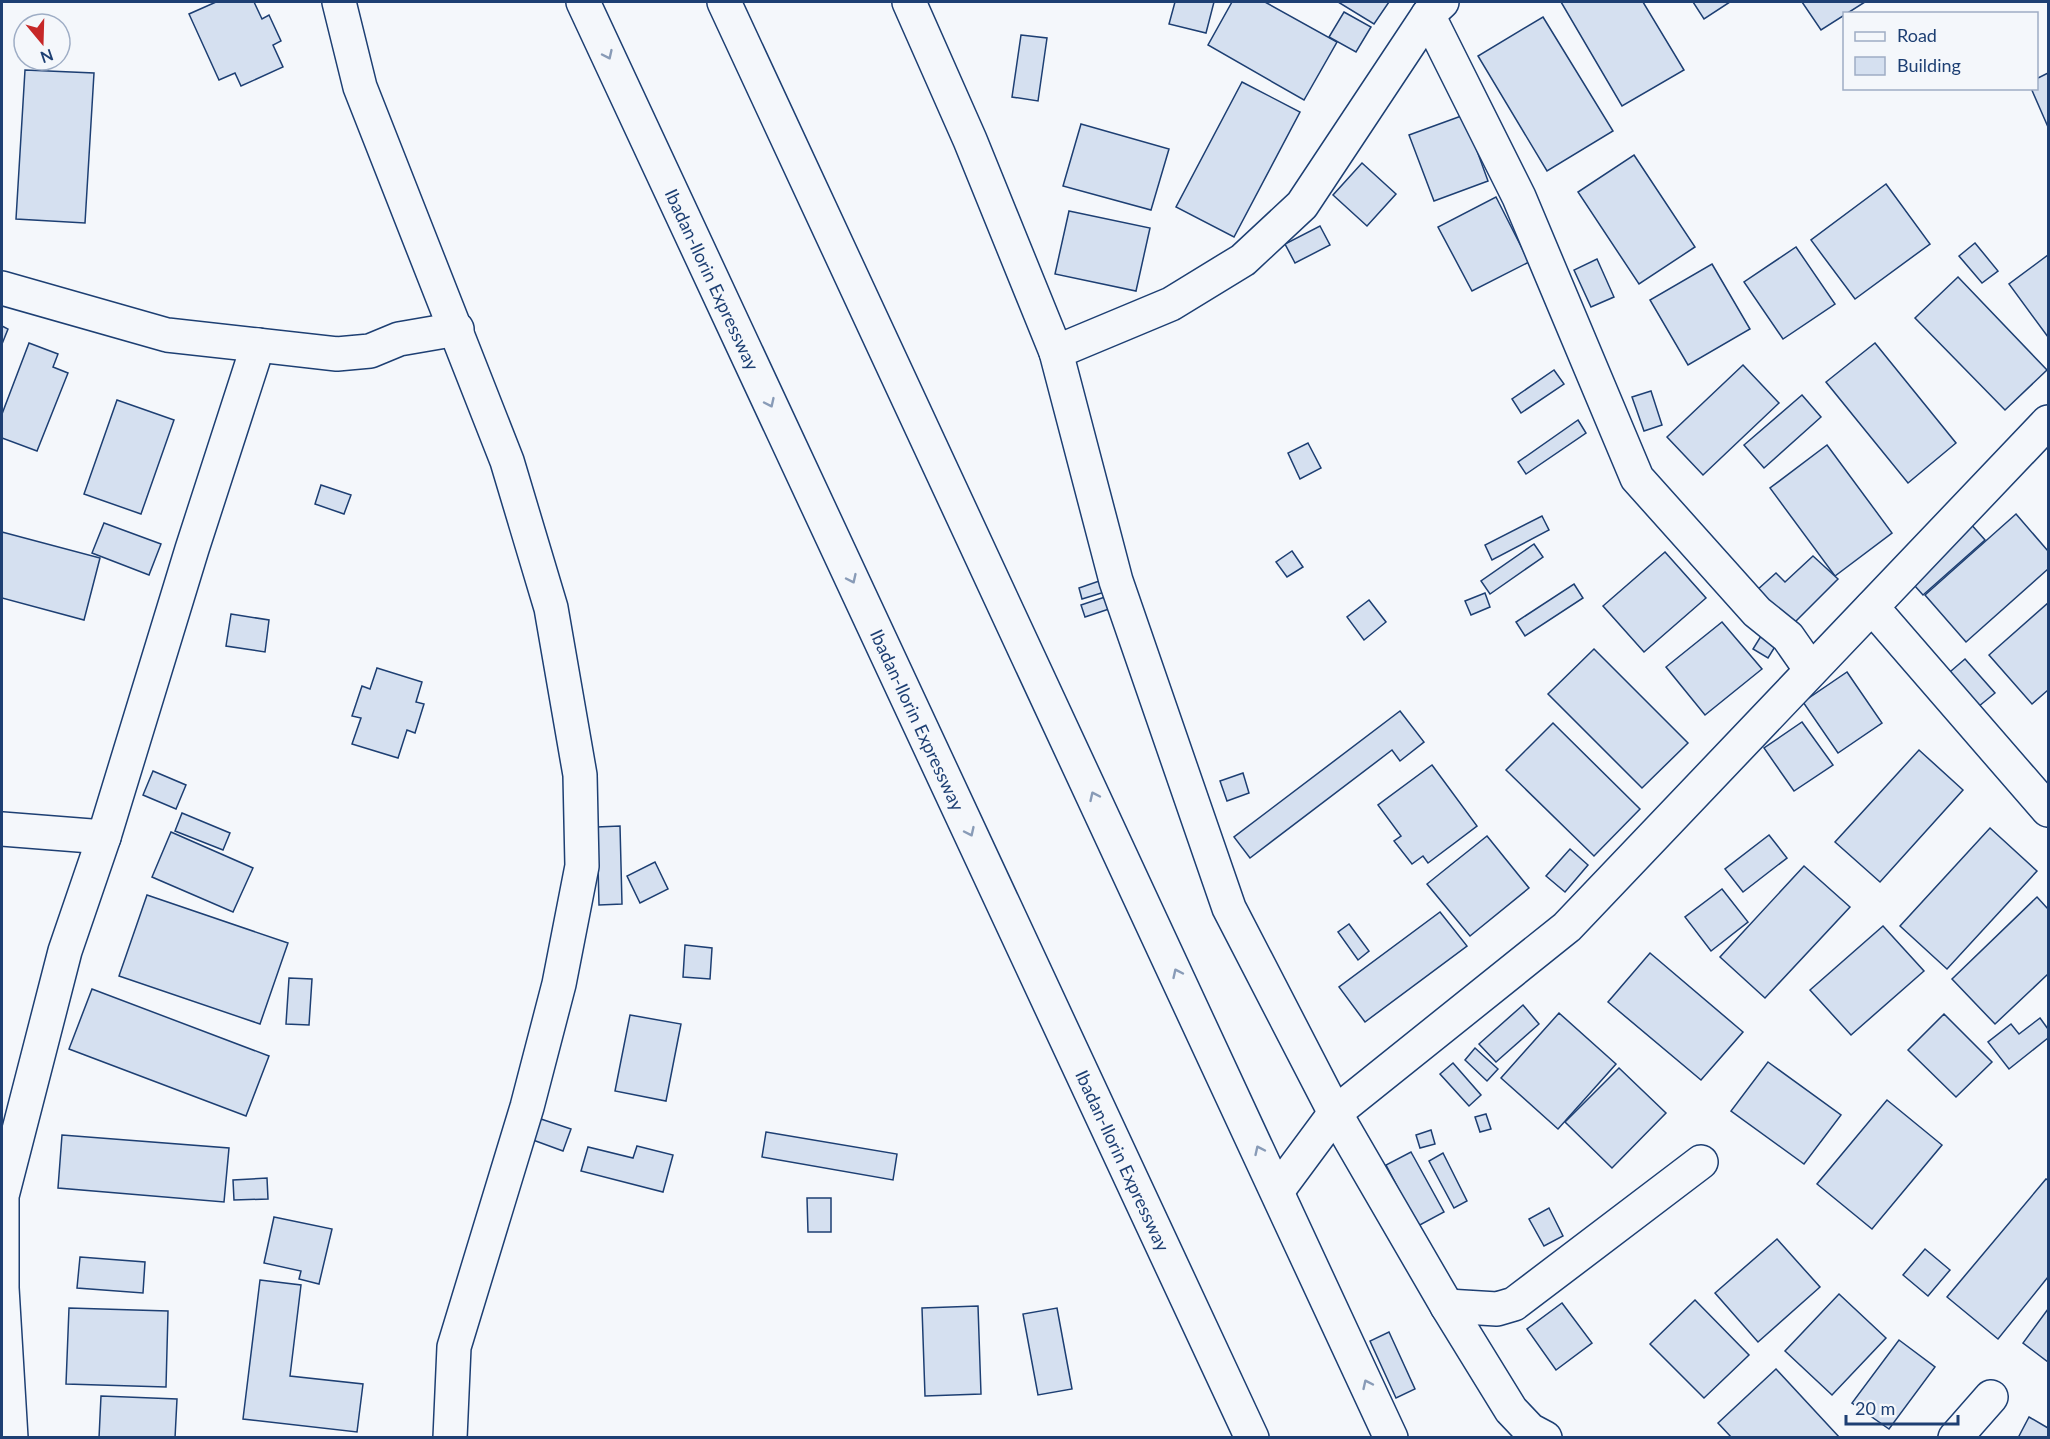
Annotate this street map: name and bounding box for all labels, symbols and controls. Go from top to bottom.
north arrow [12,12,72,72]
legend [1843,12,2038,90]
text: Road [1897,24,1937,46]
text: N [38,46,56,68]
one-way arrow [600,48,612,59]
text: Building [1897,54,1961,76]
street label: Ibadan-Ilorin Expressway [661,185,764,374]
one-way arrow [762,396,774,407]
one-way arrow [845,573,857,584]
street label: Ibadan-Ilorin Expressway [866,626,969,815]
one-way arrow [1090,792,1102,803]
one-way arrow [963,826,975,837]
one-way arrow [1172,968,1184,979]
street label: Ibadan-Ilorin Expressway [1071,1066,1175,1255]
one-way arrow [1255,1145,1267,1156]
one-way arrow [1362,1380,1374,1391]
scale bar [1846,1388,1958,1426]
text: 20 m [1855,1397,1895,1419]

